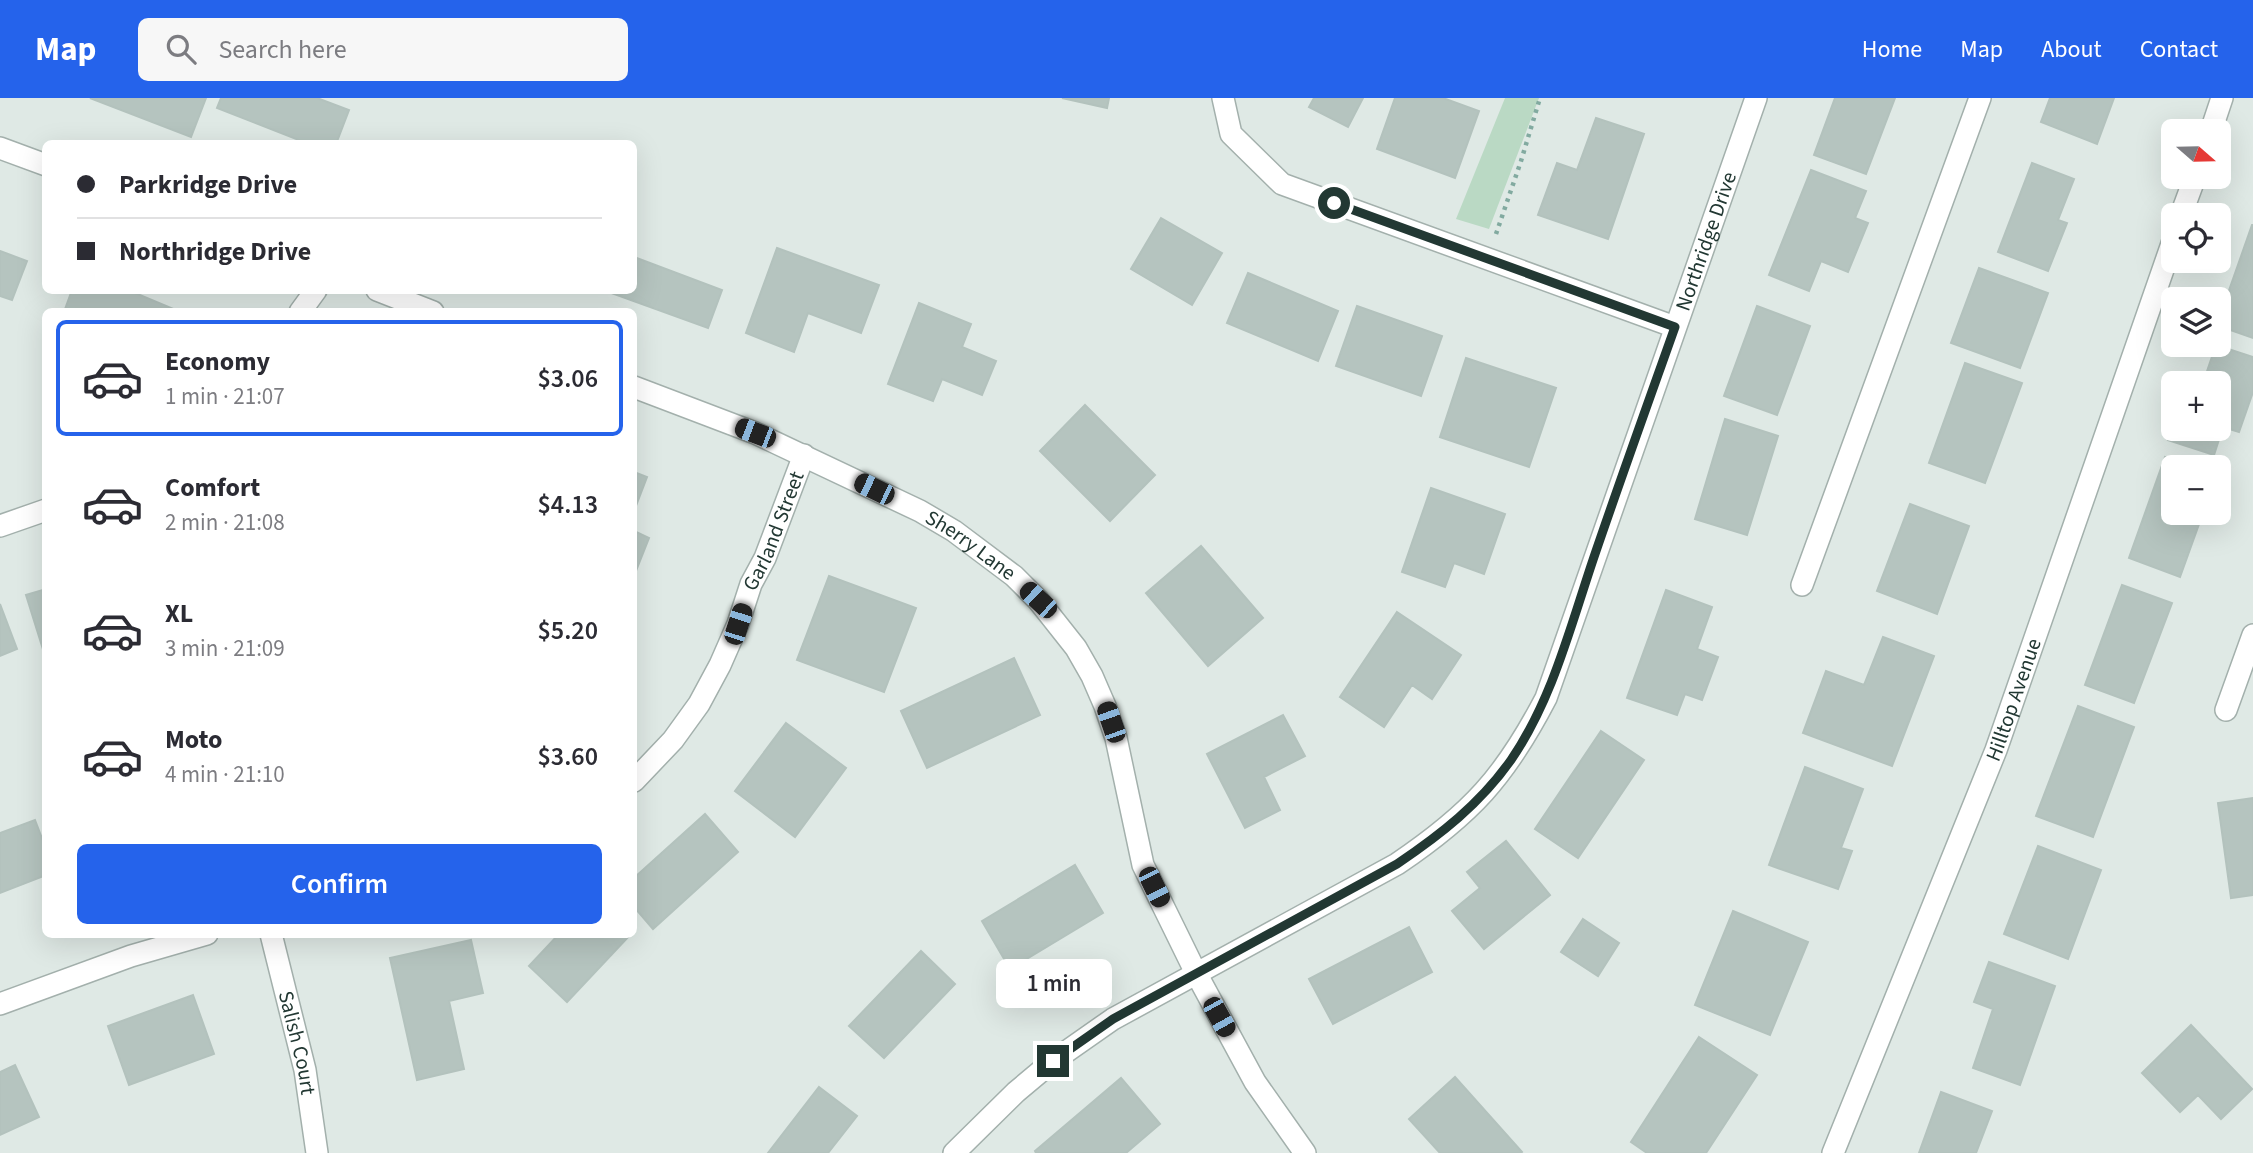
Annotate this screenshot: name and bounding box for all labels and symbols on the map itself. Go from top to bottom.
north arrow [2161,119,2231,189]
street label: Northridge Drive [1668,168,1744,315]
route start [1318,187,1350,219]
car [732,416,779,450]
street label: Garland Street [735,467,812,596]
car [851,470,898,508]
street label: Sherry Lane [920,502,1022,587]
car [1016,578,1061,622]
car [722,601,755,647]
street label: Hilltop Avenue [1978,634,2049,766]
car [1095,699,1128,745]
car [1136,864,1173,910]
callout: 1 min [995,960,1111,1009]
street label: Salish Court [271,988,323,1097]
car [1200,994,1239,1040]
route end [1037,1045,1069,1077]

